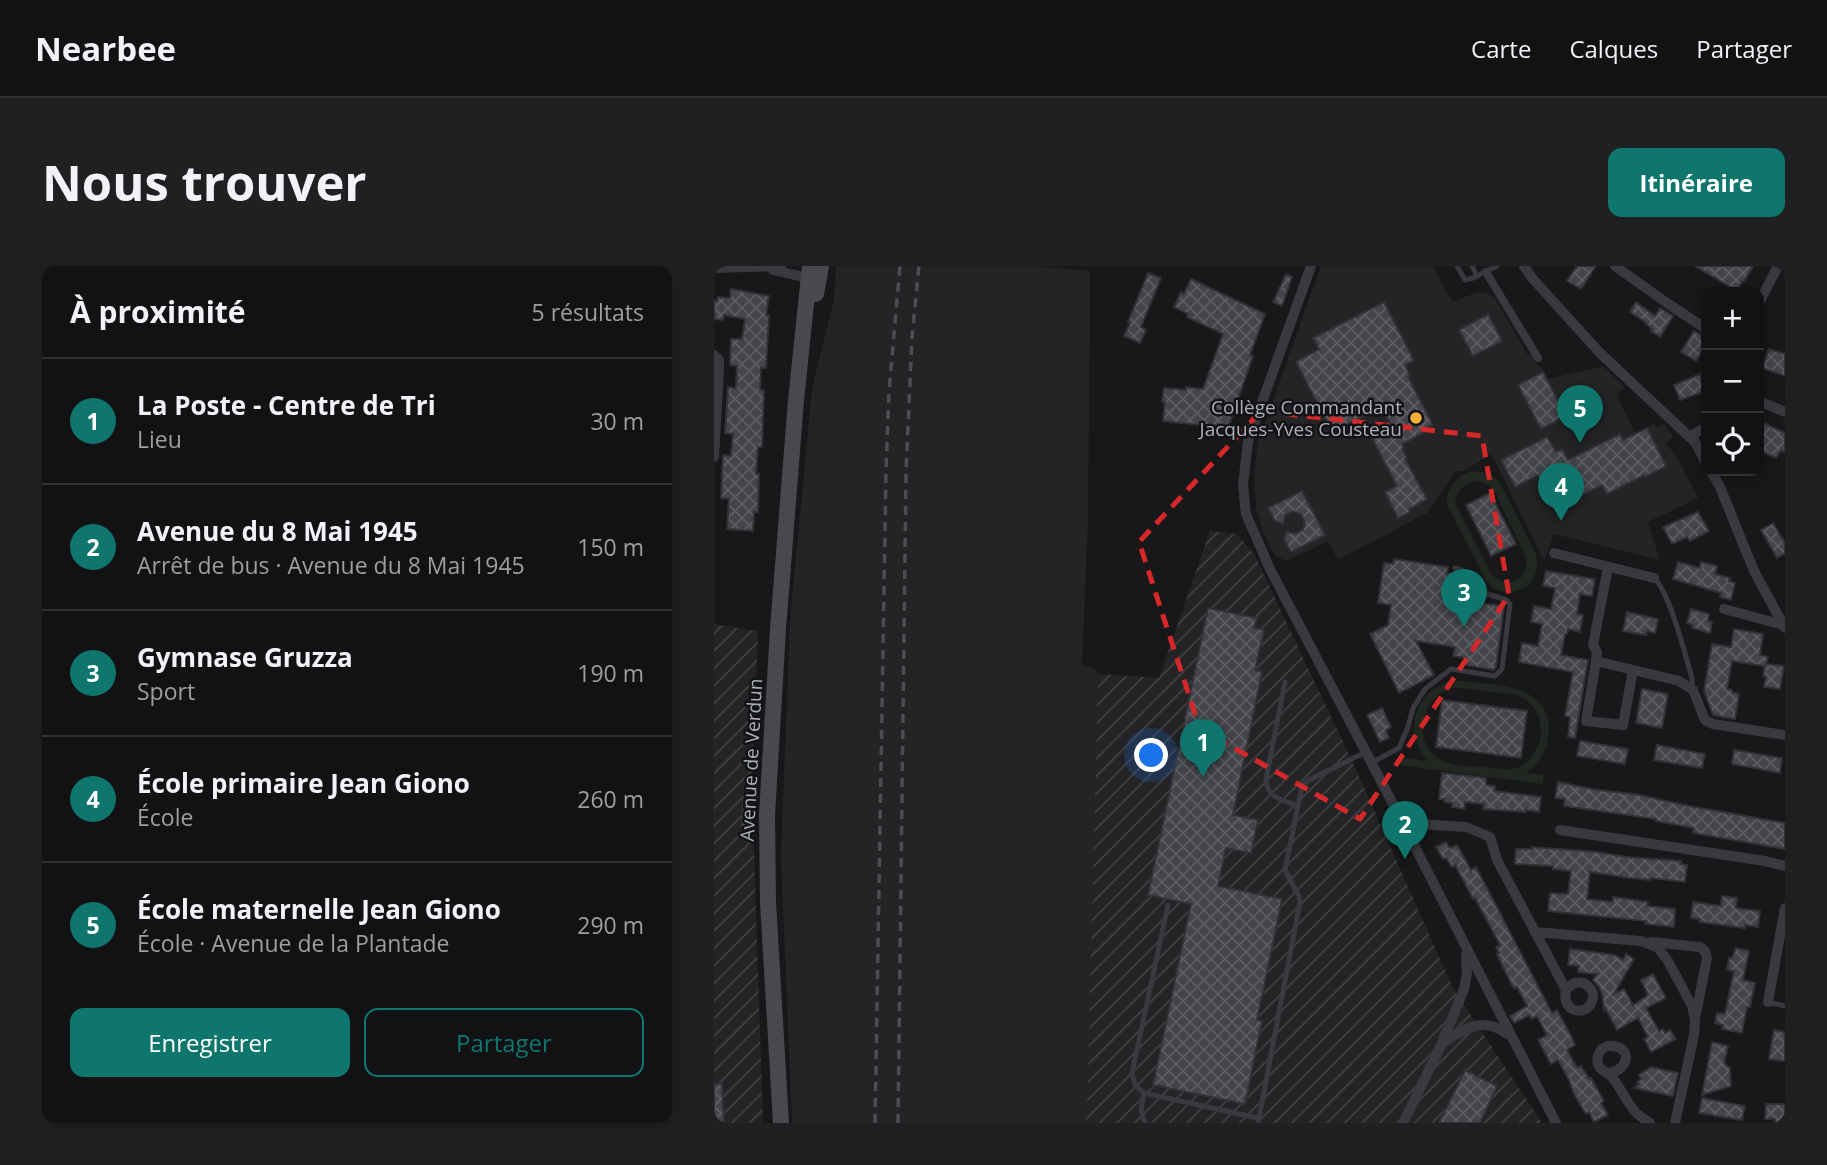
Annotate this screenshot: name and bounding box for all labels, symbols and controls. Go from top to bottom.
text: Nearbee [35,26,176,71]
text: Carte [1471,32,1531,65]
text: Calques [1569,32,1658,65]
text: Partager [1696,32,1792,65]
button: Itinéraire [1608,148,1785,217]
text: Nous trouver [42,149,367,215]
map controls [1701,287,1764,476]
button: + [1701,287,1764,350]
text: À proximité [70,291,246,332]
text: 5 résultats [532,296,644,328]
button: − [1701,350,1764,413]
pin: 5 [1557,385,1603,443]
text: La Poste - Centre de Tri [137,387,436,423]
place label: Collège Commandant Jacques-Yves Cousteau [1198,394,1402,442]
text: 1 [86,405,100,437]
text: 30 m [590,405,644,437]
marker: Collège Commandant Jacques-Yves Cousteau [1408,410,1424,426]
button: locate [1701,413,1764,476]
text: Lieu [137,423,182,455]
pin: 4 [1538,463,1584,521]
text: Avenue du 8 Mai 1945 [137,513,418,549]
text: 2 [86,531,100,563]
text: 150 m [577,531,644,563]
text: Arrêt de bus · Avenue du 8 Mai 1945 [137,549,525,581]
pin: 3 [1441,569,1487,627]
text: Gymnase Gruzza [137,639,353,675]
text: 3 [86,657,100,689]
text: 190 m [577,657,644,689]
text: Sport [137,675,195,707]
street label: Avenue de Verdun [734,678,768,842]
pin: 1 [1180,719,1226,777]
your location [1134,738,1168,772]
text: École primaire Jean Giono [137,765,470,801]
text: 4 [86,783,100,815]
text: 260 m [577,783,644,815]
text: École [137,801,193,833]
pin: 2 [1382,801,1428,859]
text: École maternelle Jean Giono [137,891,501,927]
text: 5 [86,909,100,941]
text: 290 m [577,909,644,941]
text: École · Avenue de la Plantade [137,927,449,959]
button: Enregistrer [70,1008,350,1077]
button: Partager [364,1008,644,1077]

